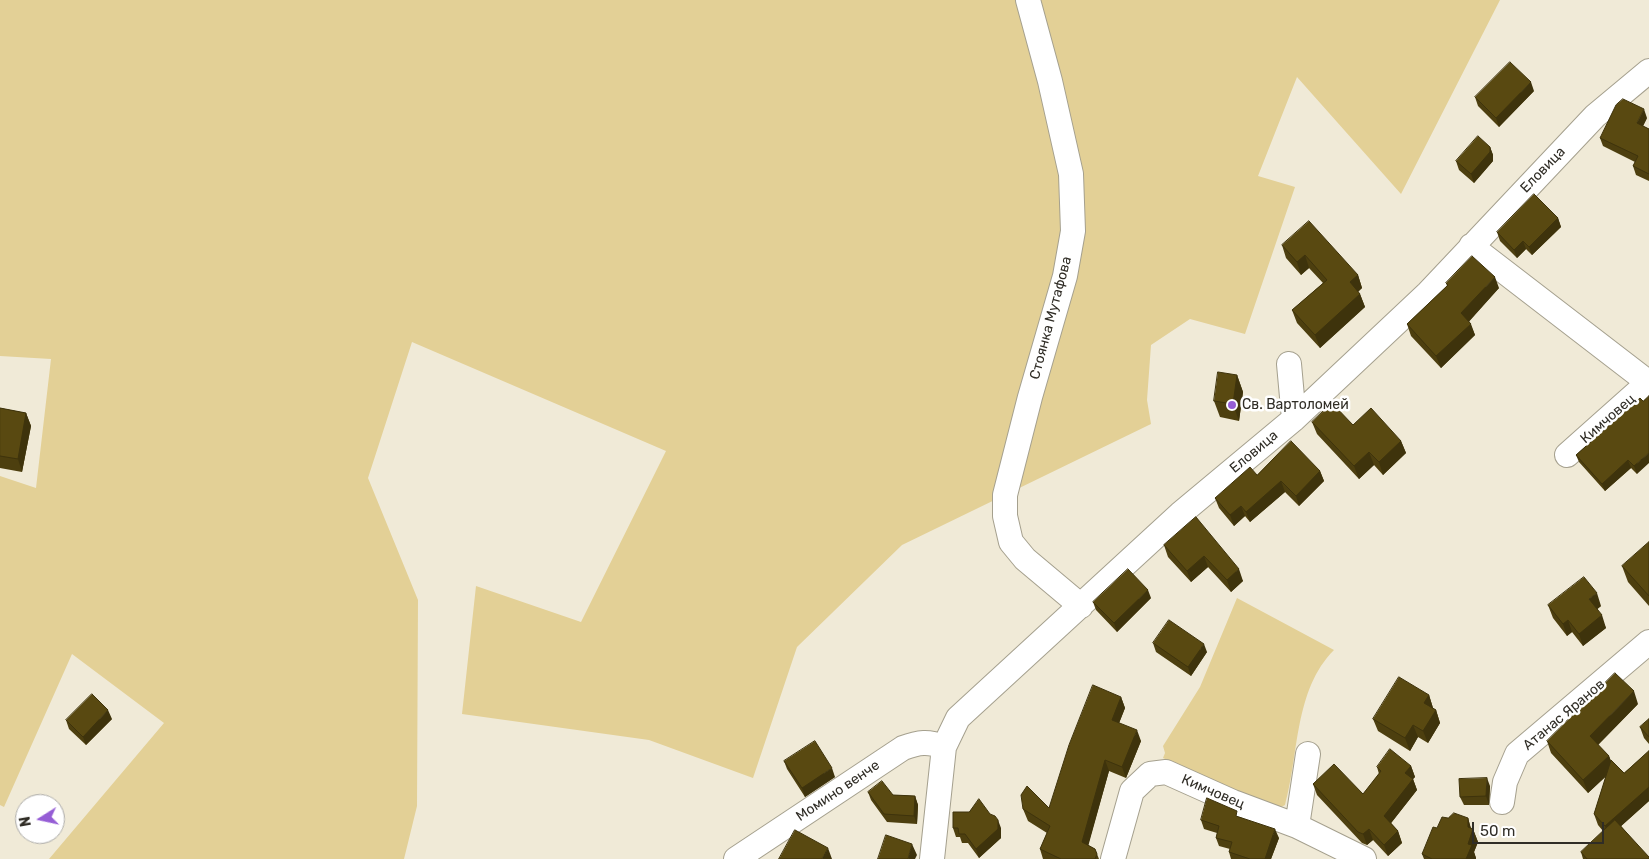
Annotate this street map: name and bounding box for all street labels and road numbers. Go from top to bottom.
street label: Еловица [1517,144,1569,196]
street label: Стоянка Мутафова [1026,255,1076,381]
street label: Кимчовец [1577,391,1639,447]
street label: Еловица [1227,427,1281,477]
street label: Атанас Яранов [1520,676,1608,754]
street label: Момино венче [793,757,883,825]
street label: Кимчовец [1179,771,1247,813]

